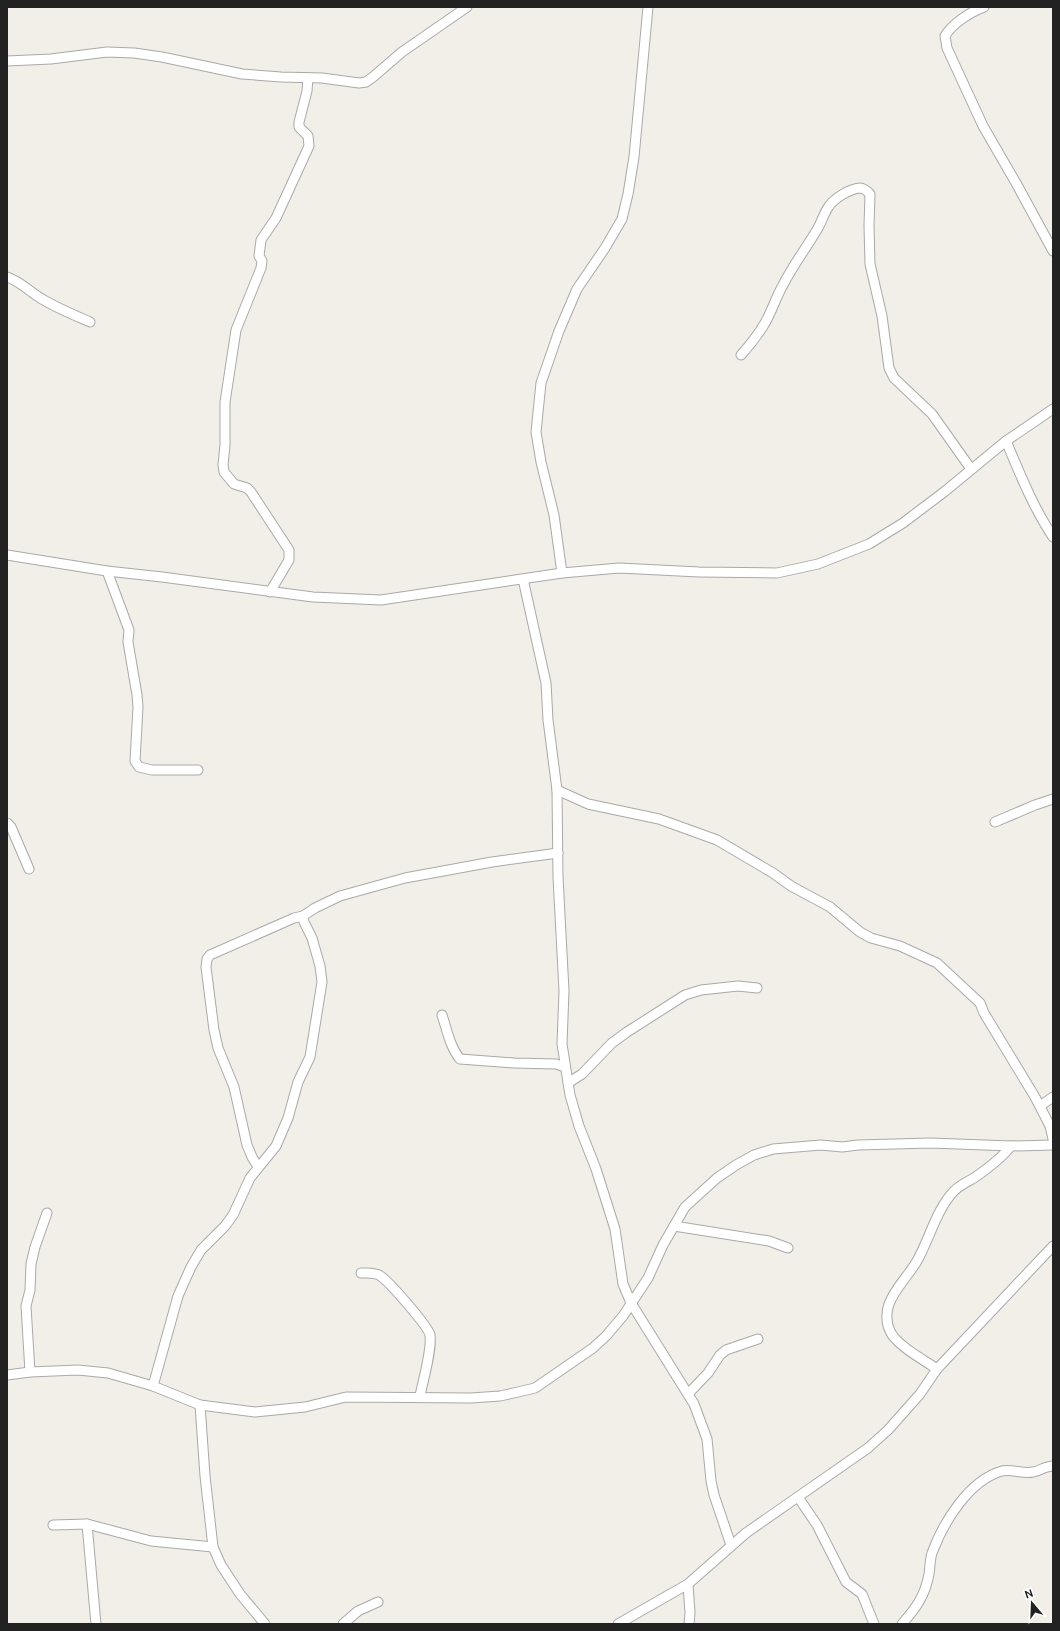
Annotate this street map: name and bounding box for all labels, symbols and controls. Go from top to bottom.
north arrow [1012,1583,1052,1623]
text: N [1023,1587,1035,1601]

